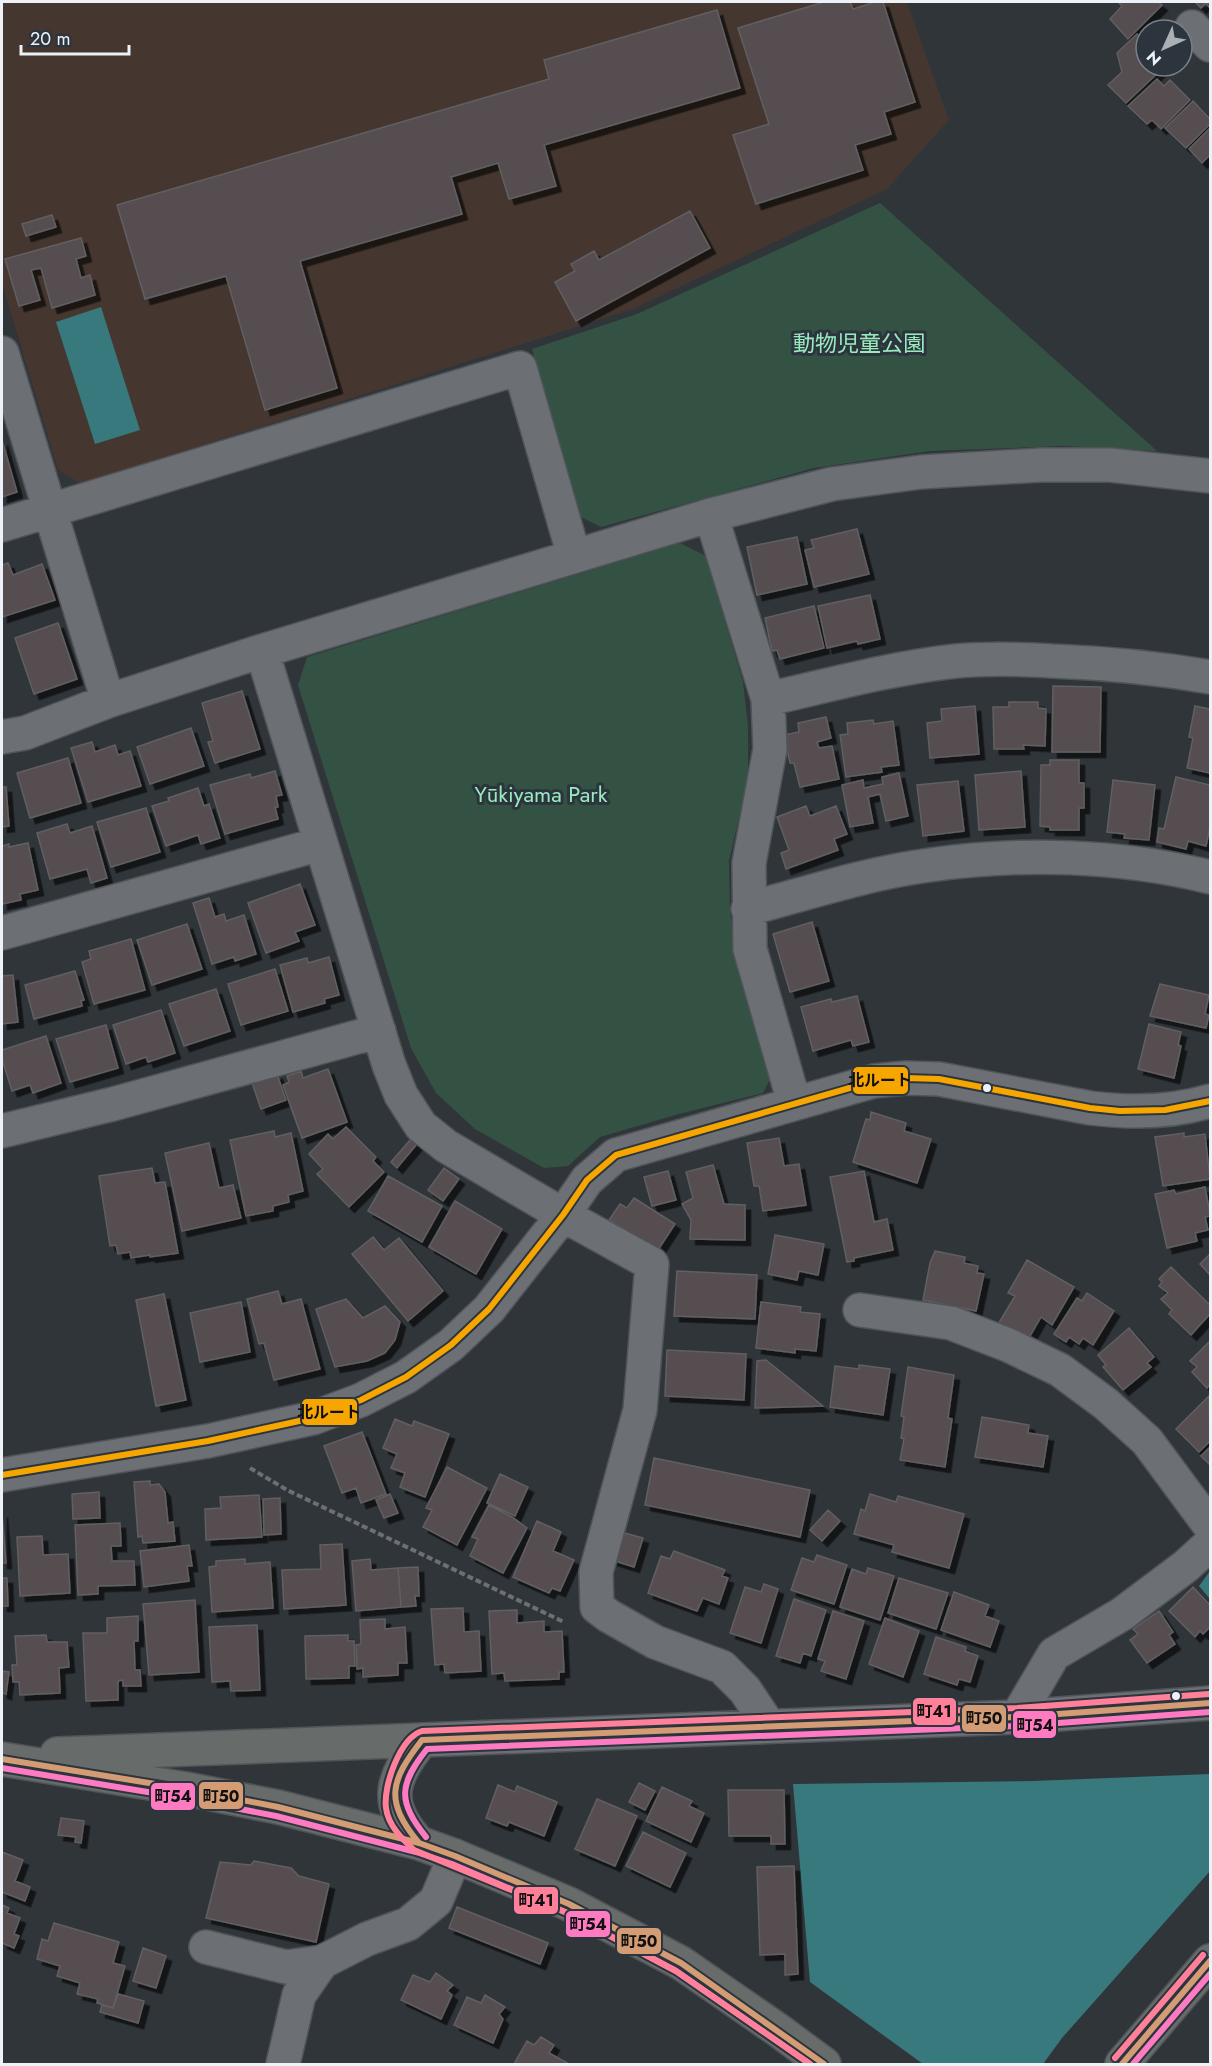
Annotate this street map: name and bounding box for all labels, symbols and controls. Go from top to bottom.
scale bar [21,18,129,56]
north arrow [1134,18,1194,78]
text: 20 m [30,26,70,52]
text: N [1141,46,1166,71]
park label: 動物児童公園 [793,327,925,359]
park label: Yūkiyama Park [474,778,608,810]
line badge: 北ルート [852,1066,909,1095]
text: 北ルート [848,1069,912,1092]
unlabelled marker [981,1082,993,1094]
line badge: 北ルート [301,1398,358,1426]
text: 北ルート [297,1401,361,1424]
unlabelled marker [1170,1690,1182,1702]
line badge: 町41 [912,1697,957,1726]
text: 町41 [916,1700,952,1723]
line badge: 町50 [961,1704,1007,1733]
text: 町50 [966,1707,1002,1730]
line badge: 町54 [1012,1710,1057,1739]
text: 町54 [1016,1714,1054,1737]
line badge: 町50 [198,1781,244,1810]
line badge: 町54 [150,1782,196,1811]
text: 町54 [154,1785,192,1808]
text: 町50 [203,1785,239,1808]
line badge: 町41 [513,1886,559,1915]
text: 町41 [518,1889,554,1912]
line badge: 町54 [565,1910,611,1938]
text: 町54 [569,1913,607,1936]
line badge: 町50 [616,1927,662,1955]
text: 町50 [621,1930,657,1953]

